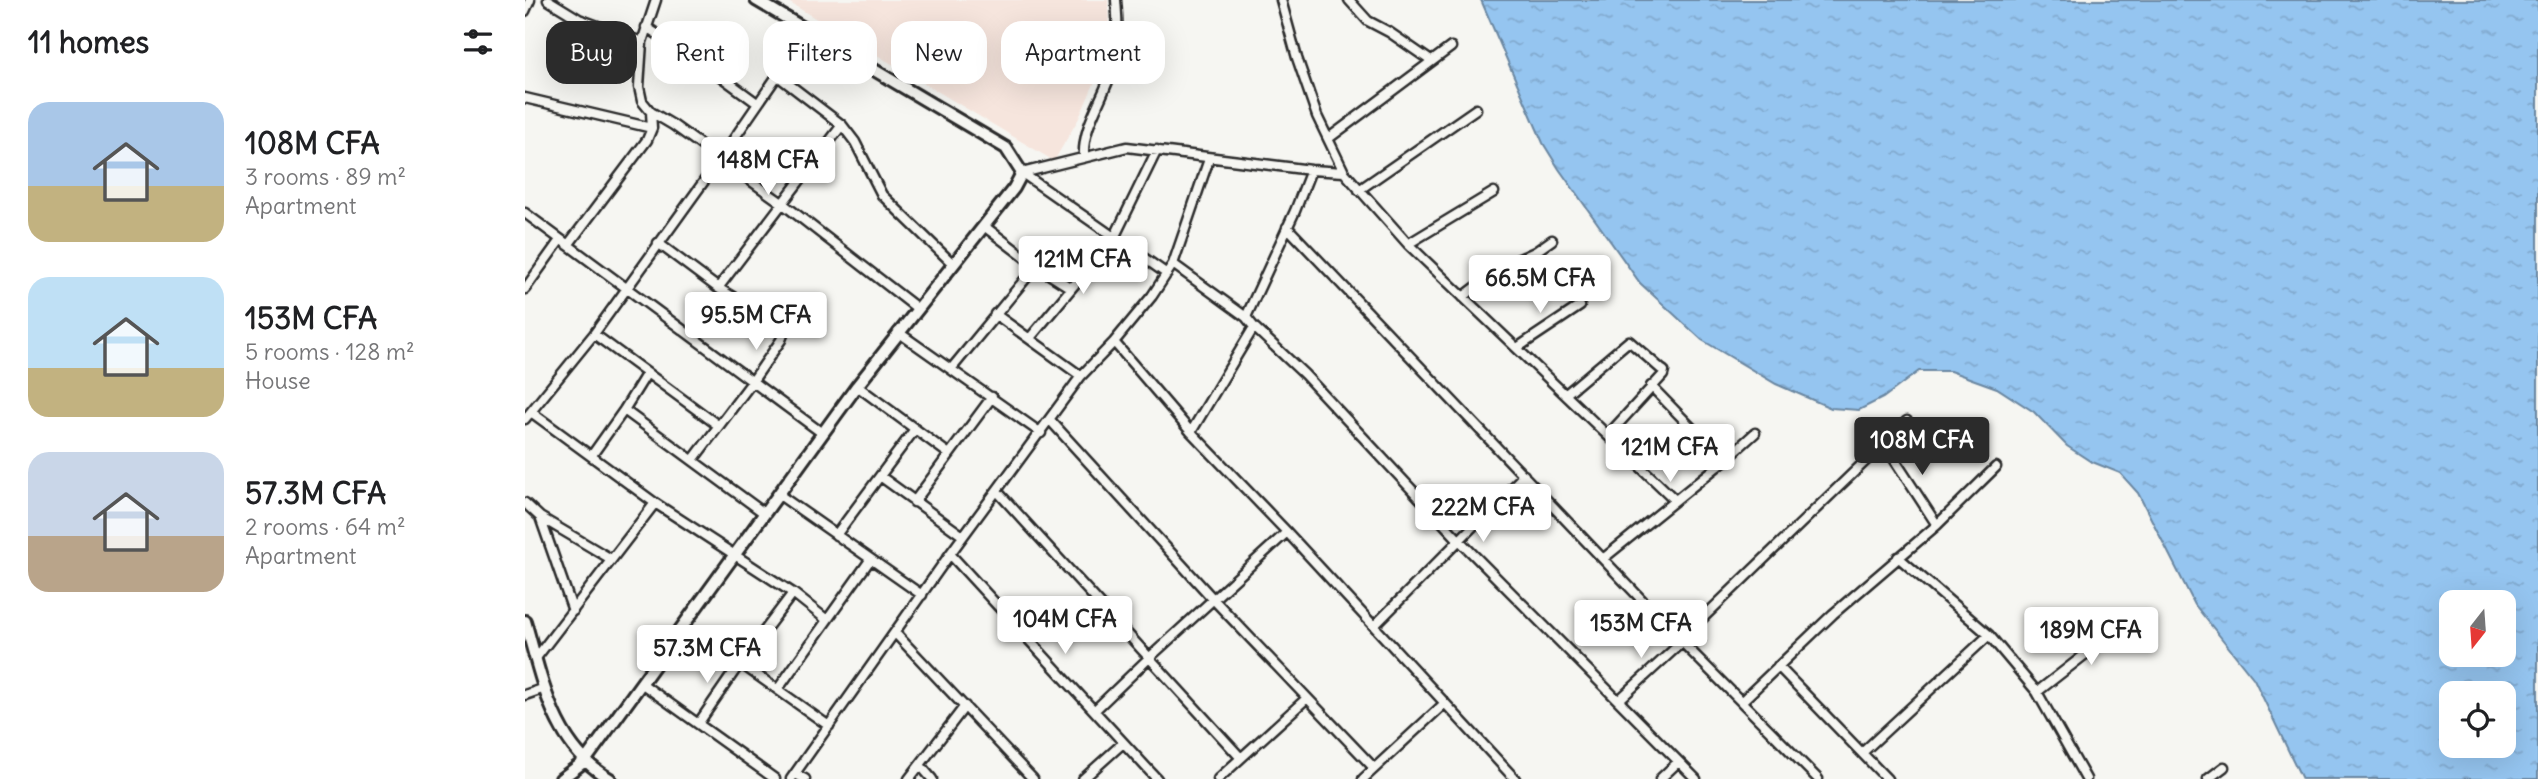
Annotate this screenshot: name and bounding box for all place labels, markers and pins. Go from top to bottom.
pin: 148M CFA [696,138,840,197]
pin: 121M CFA [1011,236,1155,296]
pin: 66.5M CFA [1460,256,1620,315]
pin: 95.5M CFA [676,292,836,352]
pin: 108M CFA [1850,418,1994,477]
pin: 121M CFA [1598,424,1742,484]
pin: 222M CFA [1411,484,1555,544]
pin: 104M CFA [993,596,1137,656]
pin: 153M CFA [1569,600,1713,660]
pin: 189M CFA [2019,608,2163,667]
pin: 57.3M CFA [627,626,787,685]

